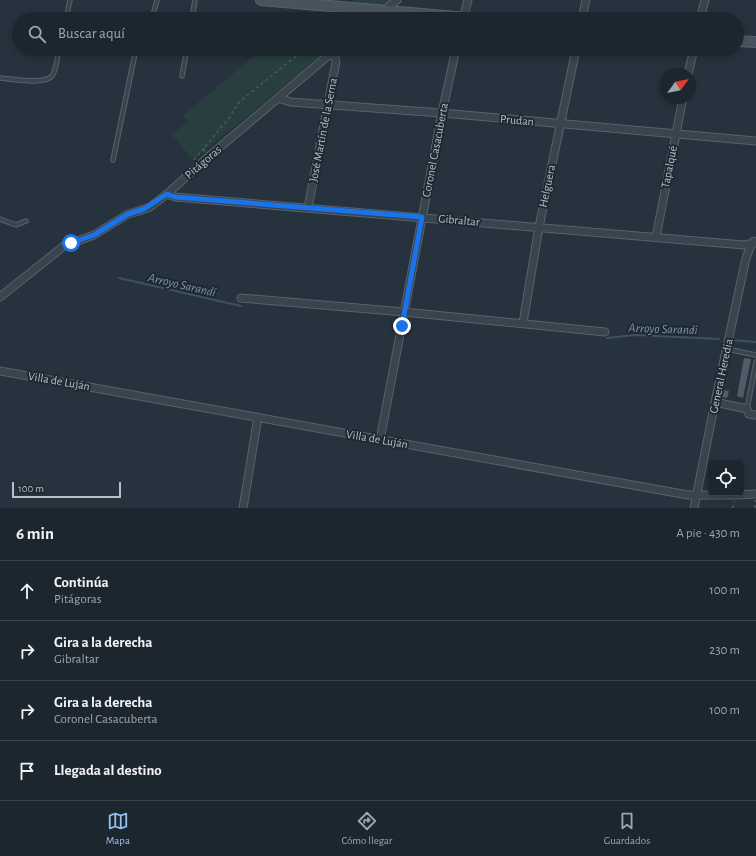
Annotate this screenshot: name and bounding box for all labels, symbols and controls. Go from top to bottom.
search box [12,12,744,56]
icon: search [26,23,48,45]
text: Buscar aquí [58,26,125,41]
north arrow [660,68,696,104]
street label: José Martín de la Serna [307,77,339,183]
street label: Coronel Casacuberta [420,102,450,198]
street label: Prudan [500,113,534,127]
street label: Pitágoras [183,143,223,181]
street label: Tapalqué [659,145,679,189]
street label: Helguera [537,163,557,208]
street label: Gibraltar [438,212,480,228]
route start [62,234,80,252]
water label: Arroyo Sarandí [146,271,218,300]
route end [393,317,411,335]
water label: Arroyo Sarandí [627,322,699,337]
street label: General Heredia [707,337,735,414]
street label: Villa de Luján [27,370,91,393]
street label: Villa de Luján [345,428,409,451]
map controls [708,460,744,496]
button: locate [708,460,744,496]
scale bar [12,480,121,499]
text: 100 m [18,483,44,494]
text: 6 min [16,525,54,542]
text: A pie · 430 m [676,527,740,540]
text: Continúa [54,575,109,590]
icon: ahead [16,580,38,602]
text: 100 m [709,584,740,597]
text: Pitágoras [54,593,102,606]
text: Gira a la derecha [54,635,153,650]
icon: right [16,640,38,662]
text: 230 m [709,644,740,657]
text: Gibraltar [54,653,99,666]
text: Gira a la derecha [54,695,153,710]
icon: right [16,700,38,722]
text: 100 m [709,704,740,717]
text: Coronel Casacuberta [54,713,157,726]
icon: arrive [16,760,38,782]
text: Llegada al destino [54,763,162,778]
tab: Mapa [106,810,130,847]
tab: Cómo llegar [341,810,392,847]
tab: Guardados [604,810,650,847]

